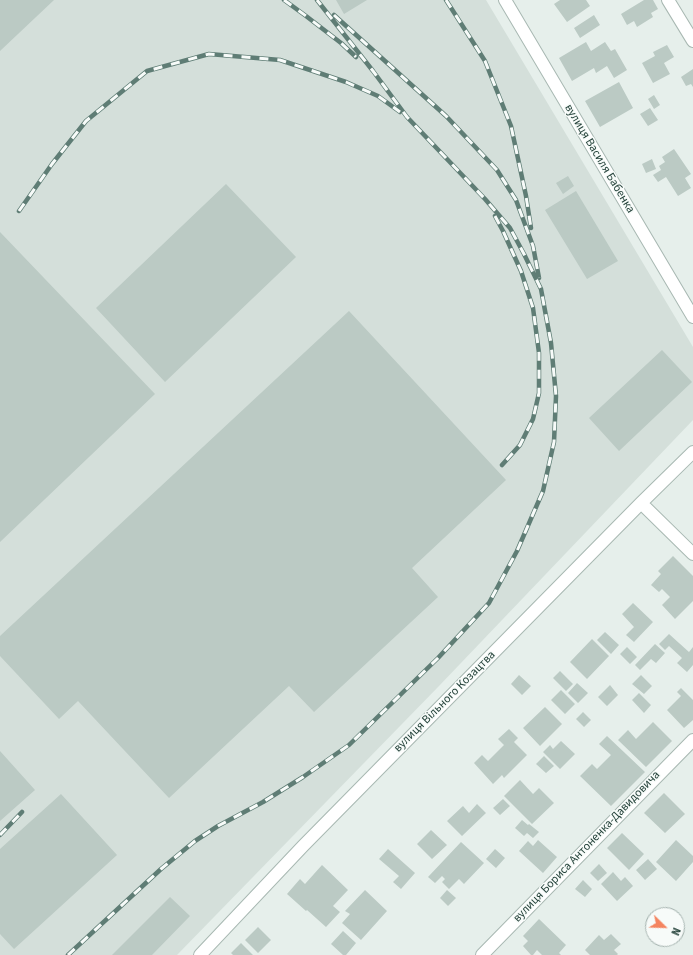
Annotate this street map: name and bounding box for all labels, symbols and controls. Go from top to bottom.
street label: вулиця Василя Бабенка [561,102,637,216]
street label: вулиця Вільного Козацтва [391,648,499,756]
street label: вулиця Бориса Антоненка-Давидовича [511,768,663,926]
north arrow [645,907,685,947]
text: N [667,925,684,938]

